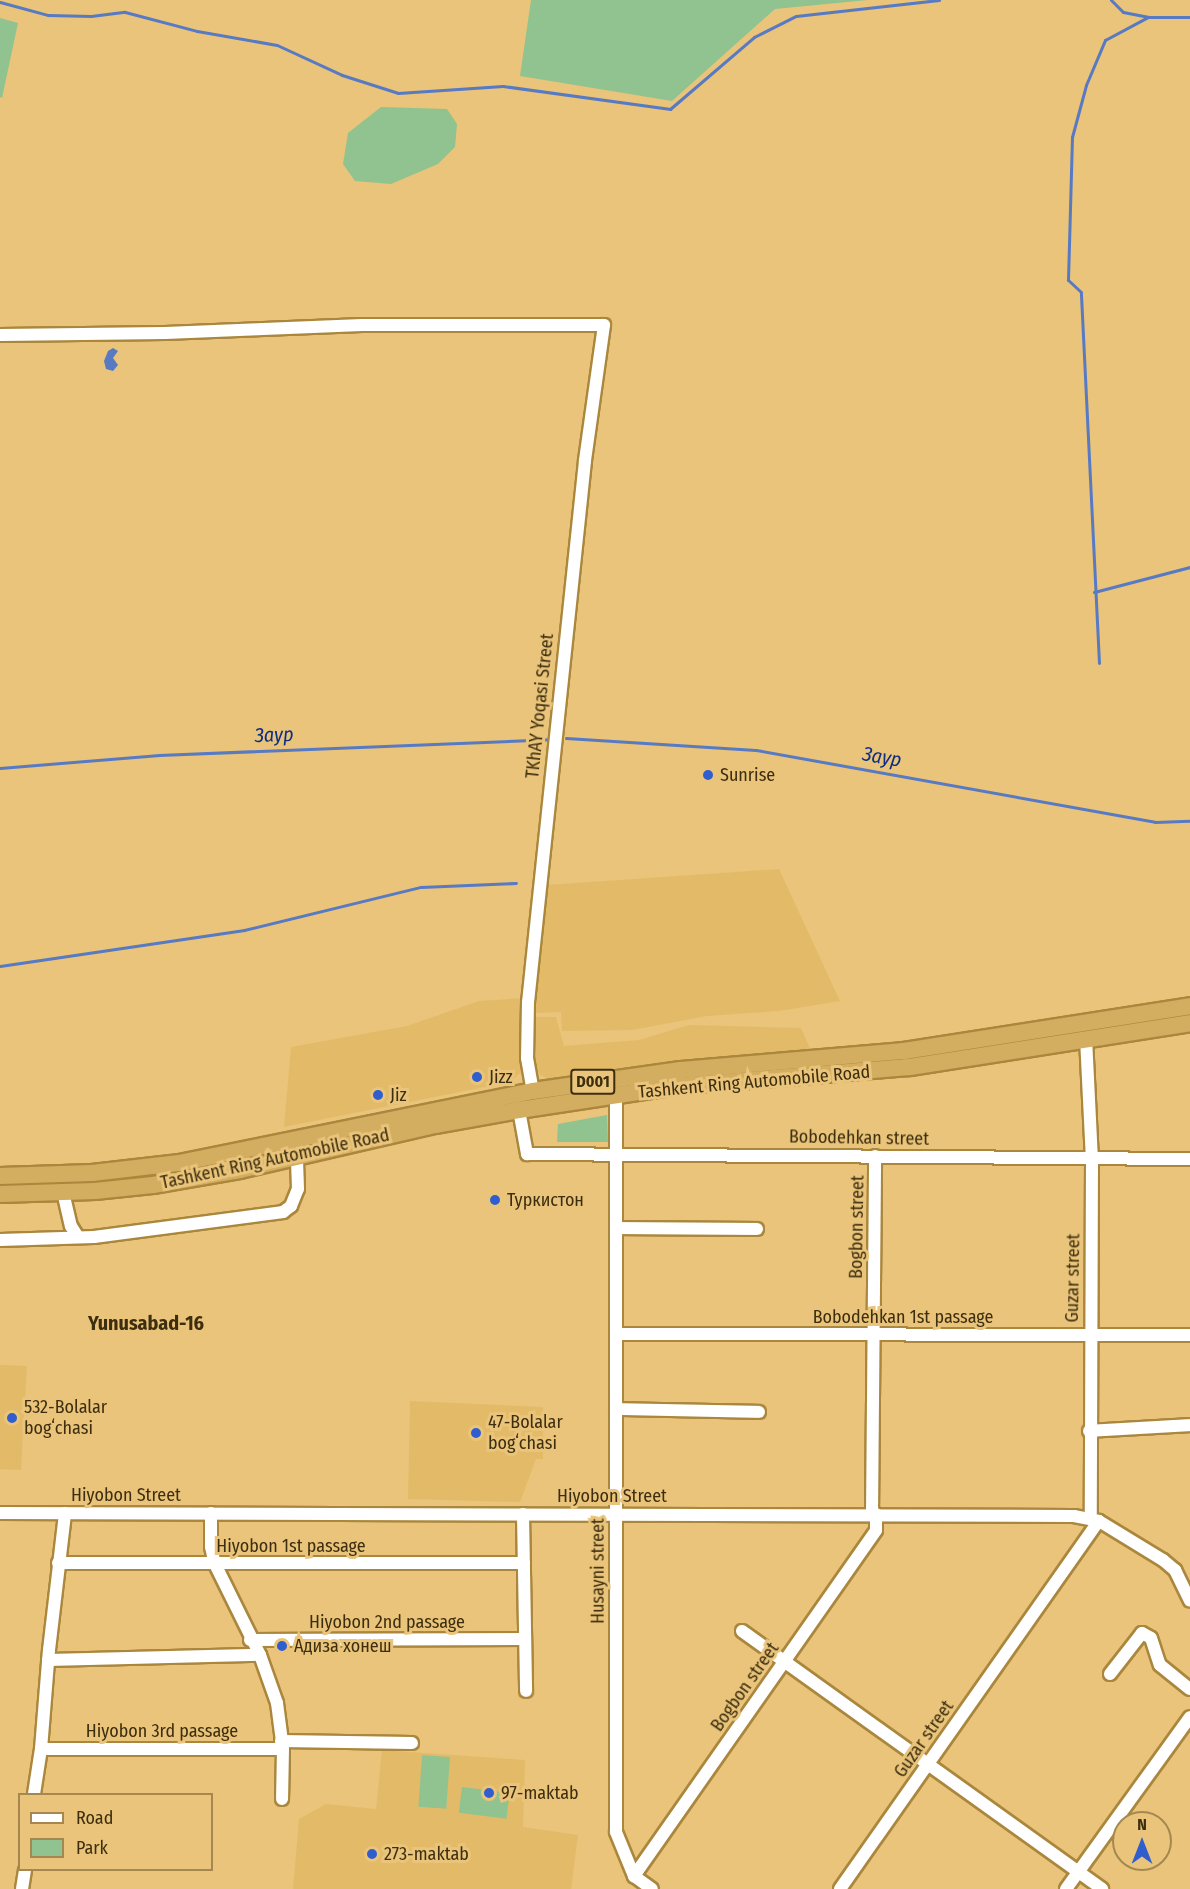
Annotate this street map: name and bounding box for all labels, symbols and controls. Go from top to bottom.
street label: TKhAY Yoqasi Street [522,632,558,780]
water label: Заур [254,722,294,748]
water label: Заур [861,742,903,772]
place label: Sunrise [720,764,775,786]
marker: Sunrise [701,768,715,782]
street label: Tashkent Ring Automobile Road [637,1061,871,1103]
place label: Jizz [489,1066,513,1088]
road number: D001 [569,1069,617,1095]
marker: Jizz [470,1070,484,1084]
place label: Jiz [390,1084,407,1106]
marker: Jiz [371,1088,385,1102]
street label: Tashkent Ring Automobile Road [159,1124,391,1194]
street label: Bobodehkan street [789,1126,929,1150]
street label: Bogbon street [845,1175,869,1279]
place label: Туркистон [507,1189,584,1211]
marker: Туркистон [488,1193,502,1207]
street label: Guzar street [1061,1233,1085,1323]
street label: Bobodehkan 1st passage [813,1306,993,1328]
district label: Yunusabad-16 [88,1311,204,1335]
place label: 532-Bolalar bogʻchasi [24,1397,107,1440]
marker: 532-Bolalar bogʻchasi [5,1411,19,1425]
place label: 47-Bolalar bogʻchasi [488,1412,563,1454]
marker: 47-Bolalar bogʻchasi [469,1426,483,1440]
street label: Hiyobon Street [71,1484,181,1506]
street label: Hiyobon Street [557,1485,667,1507]
street label: Husayni street [587,1518,609,1624]
street label: Hiyobon 1st passage [216,1535,366,1557]
street label: Hiyobon 2nd passage [309,1611,465,1633]
place label: Адиза хонеш [294,1635,392,1657]
street label: Bogbon street [706,1638,784,1736]
marker: Адиза хонеш [275,1639,289,1653]
street label: Guzar street [890,1696,958,1782]
street label: Hiyobon 3rd passage [86,1720,238,1742]
place label: 97-maktab [501,1782,579,1804]
marker: 97-maktab [482,1786,496,1800]
legend [18,1793,213,1871]
text: Road [76,1807,113,1829]
north arrow [1112,1811,1172,1871]
text: N [1137,1815,1147,1834]
text: Park [76,1837,108,1859]
place label: 273-maktab [384,1843,469,1865]
marker: 273-maktab [365,1847,379,1861]

